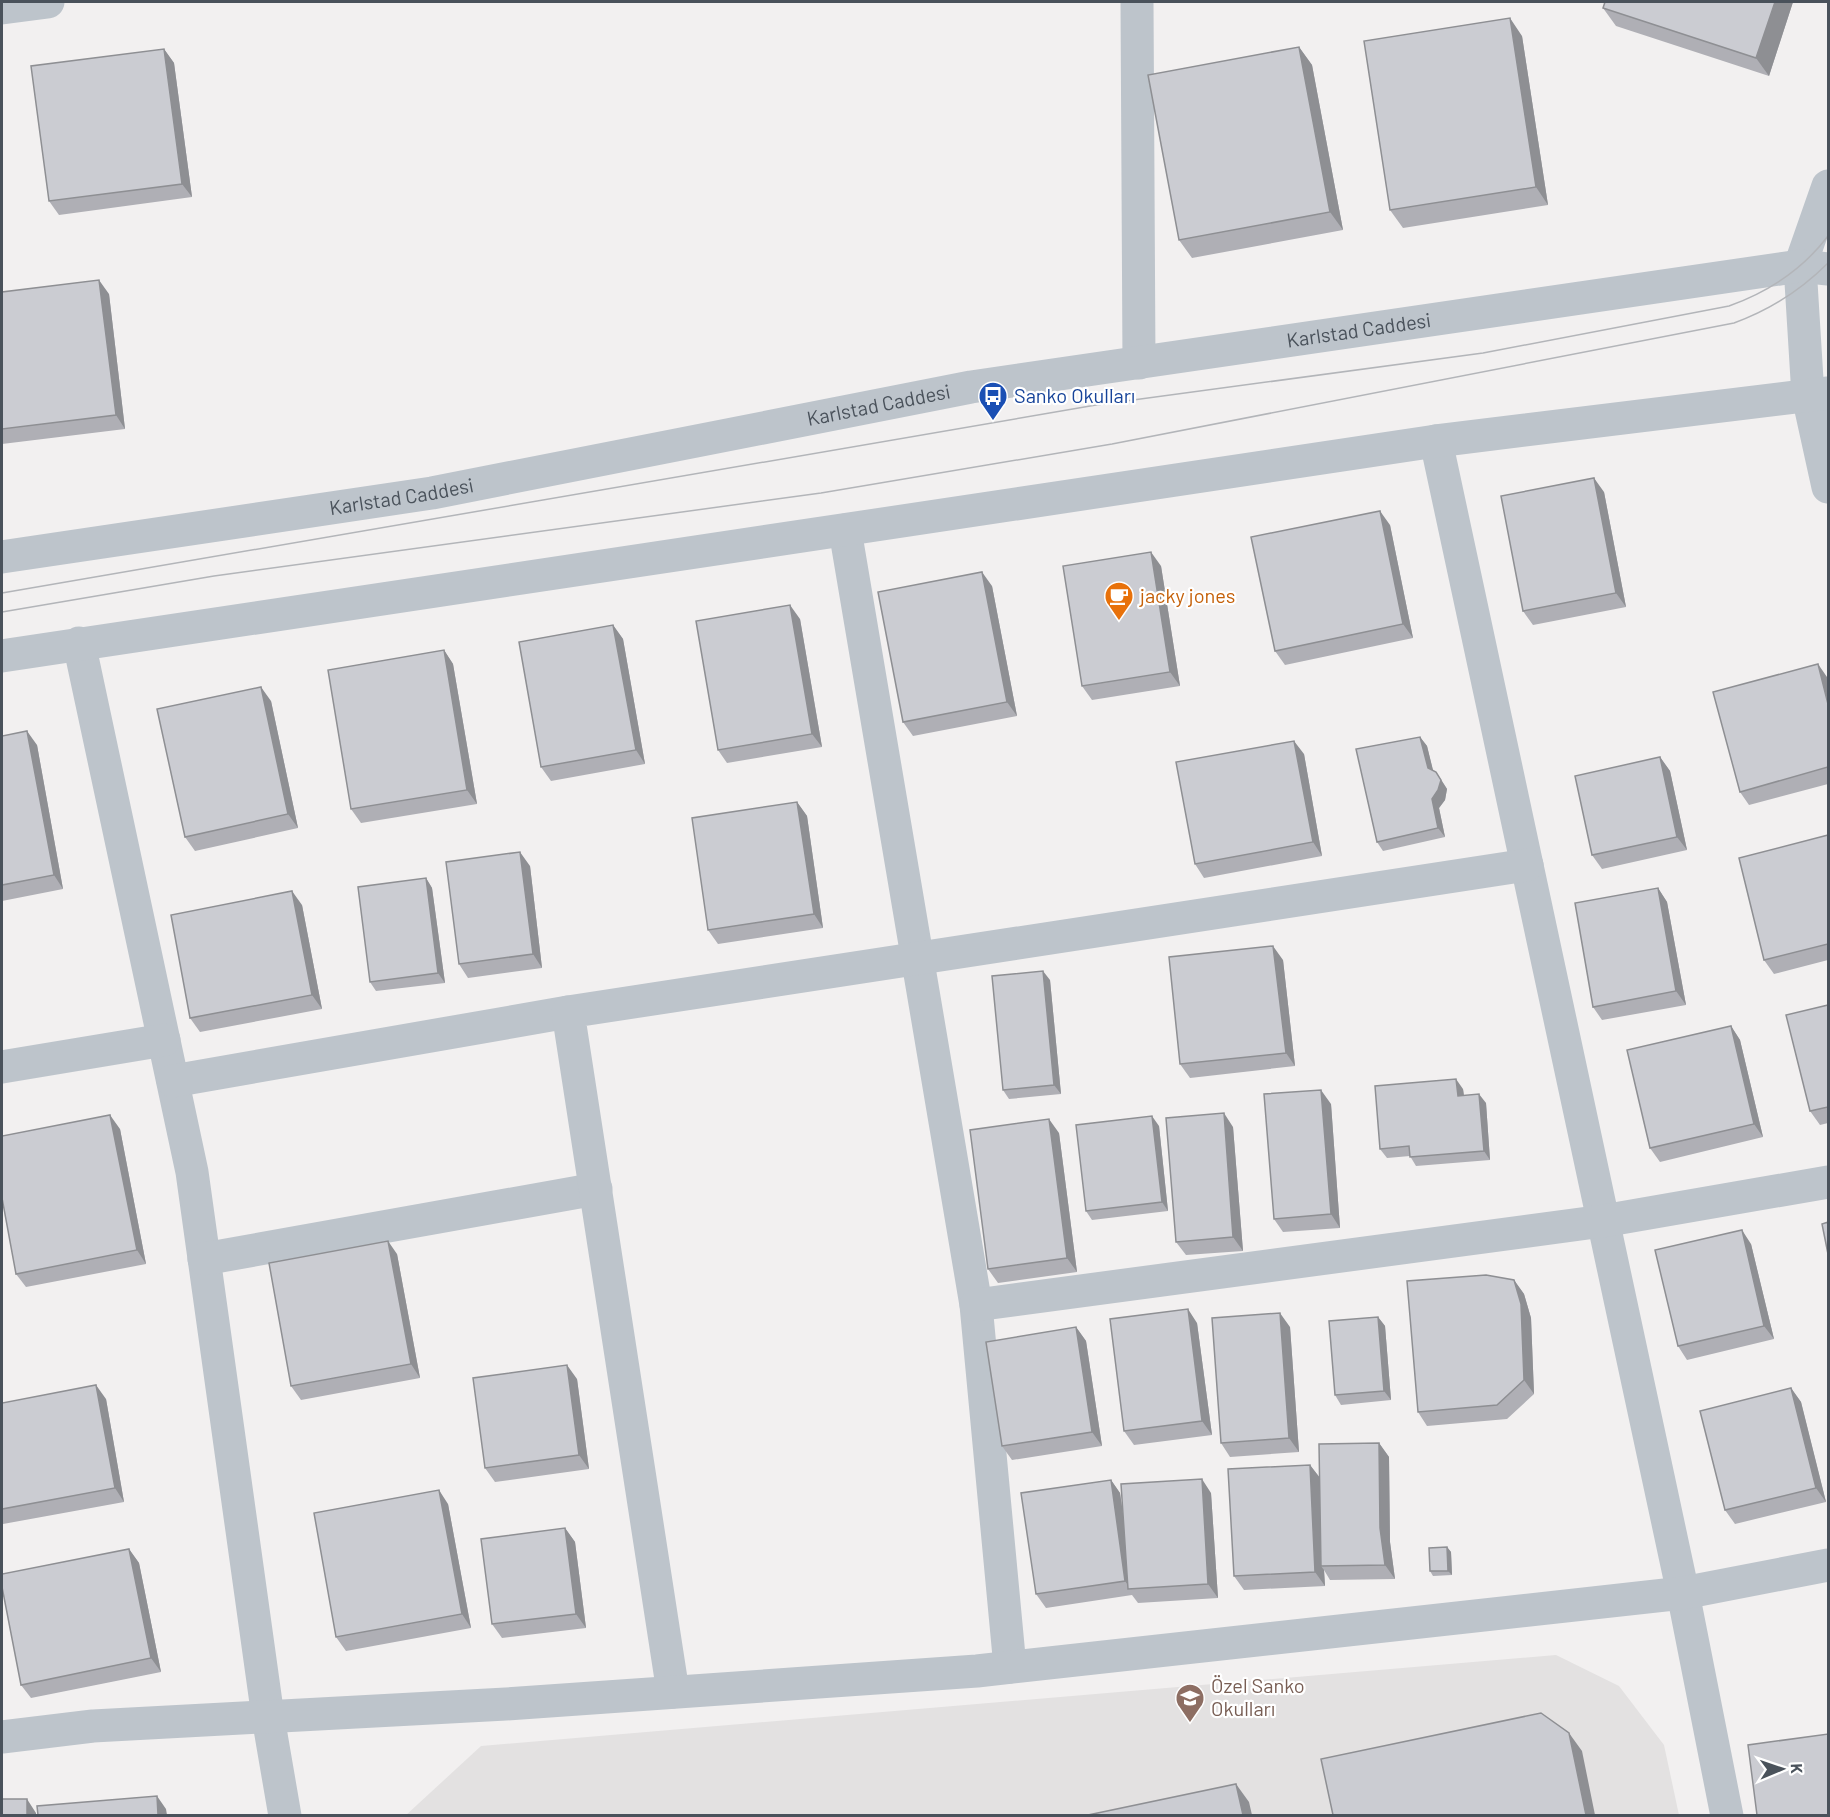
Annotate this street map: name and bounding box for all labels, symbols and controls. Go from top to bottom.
street label: Karlstad Caddesi [1285,307,1433,352]
street label: Karlstad Caddesi [805,378,952,430]
bus stop icon: Sanko Okulları [977,380,1009,422]
place label: Sanko Okulları [1014,383,1135,407]
street label: Karlstad Caddesi [328,472,475,519]
cafe icon: jacky jones [1103,580,1135,622]
place label: jacky jones [1139,583,1235,607]
place label: Özel Sanko Okulları [1211,1673,1305,1720]
school or university icon: Özel Sanko Okulları [1174,1682,1206,1724]
north arrow [1752,1739,1812,1799]
text: K [1788,1763,1807,1774]

